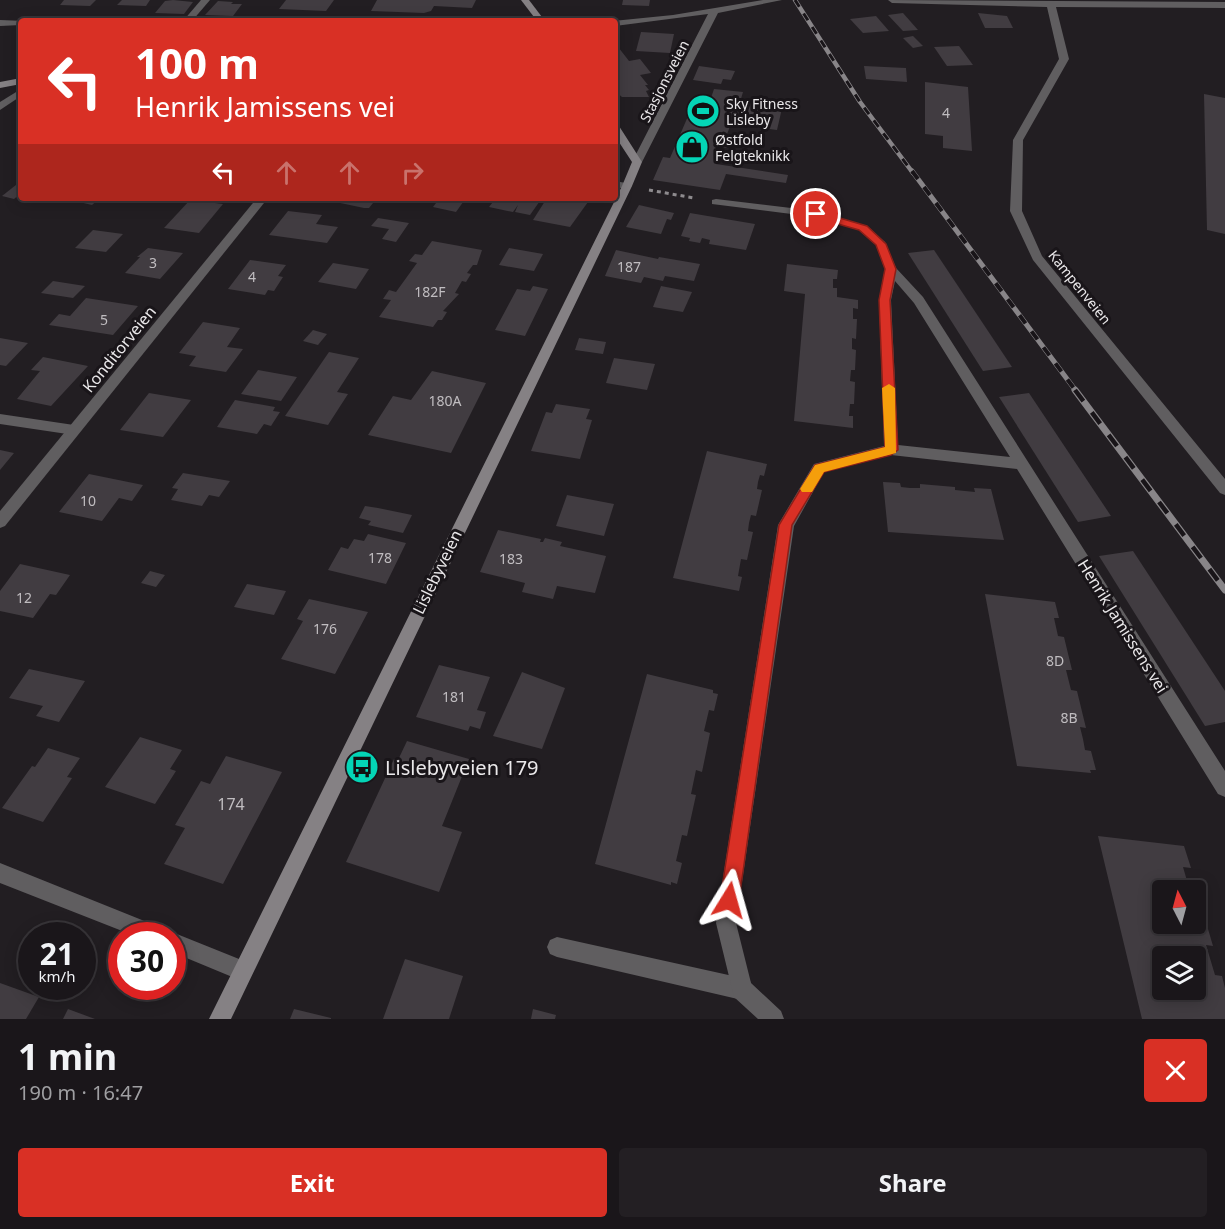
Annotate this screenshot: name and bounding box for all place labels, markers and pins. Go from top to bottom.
sports icon: Sky Fitness Lisleby [685,93,721,129]
place label: Sky Fitness Lisleby [726,94,798,129]
shop icon: Østfold Felgteknikk [674,129,710,165]
place label: Østfold Felgteknikk [715,130,791,165]
pin [790,188,841,239]
bus stop icon: Lislebyveien 179 [344,749,380,785]
place label: Lislebyveien 179 [385,754,539,781]

